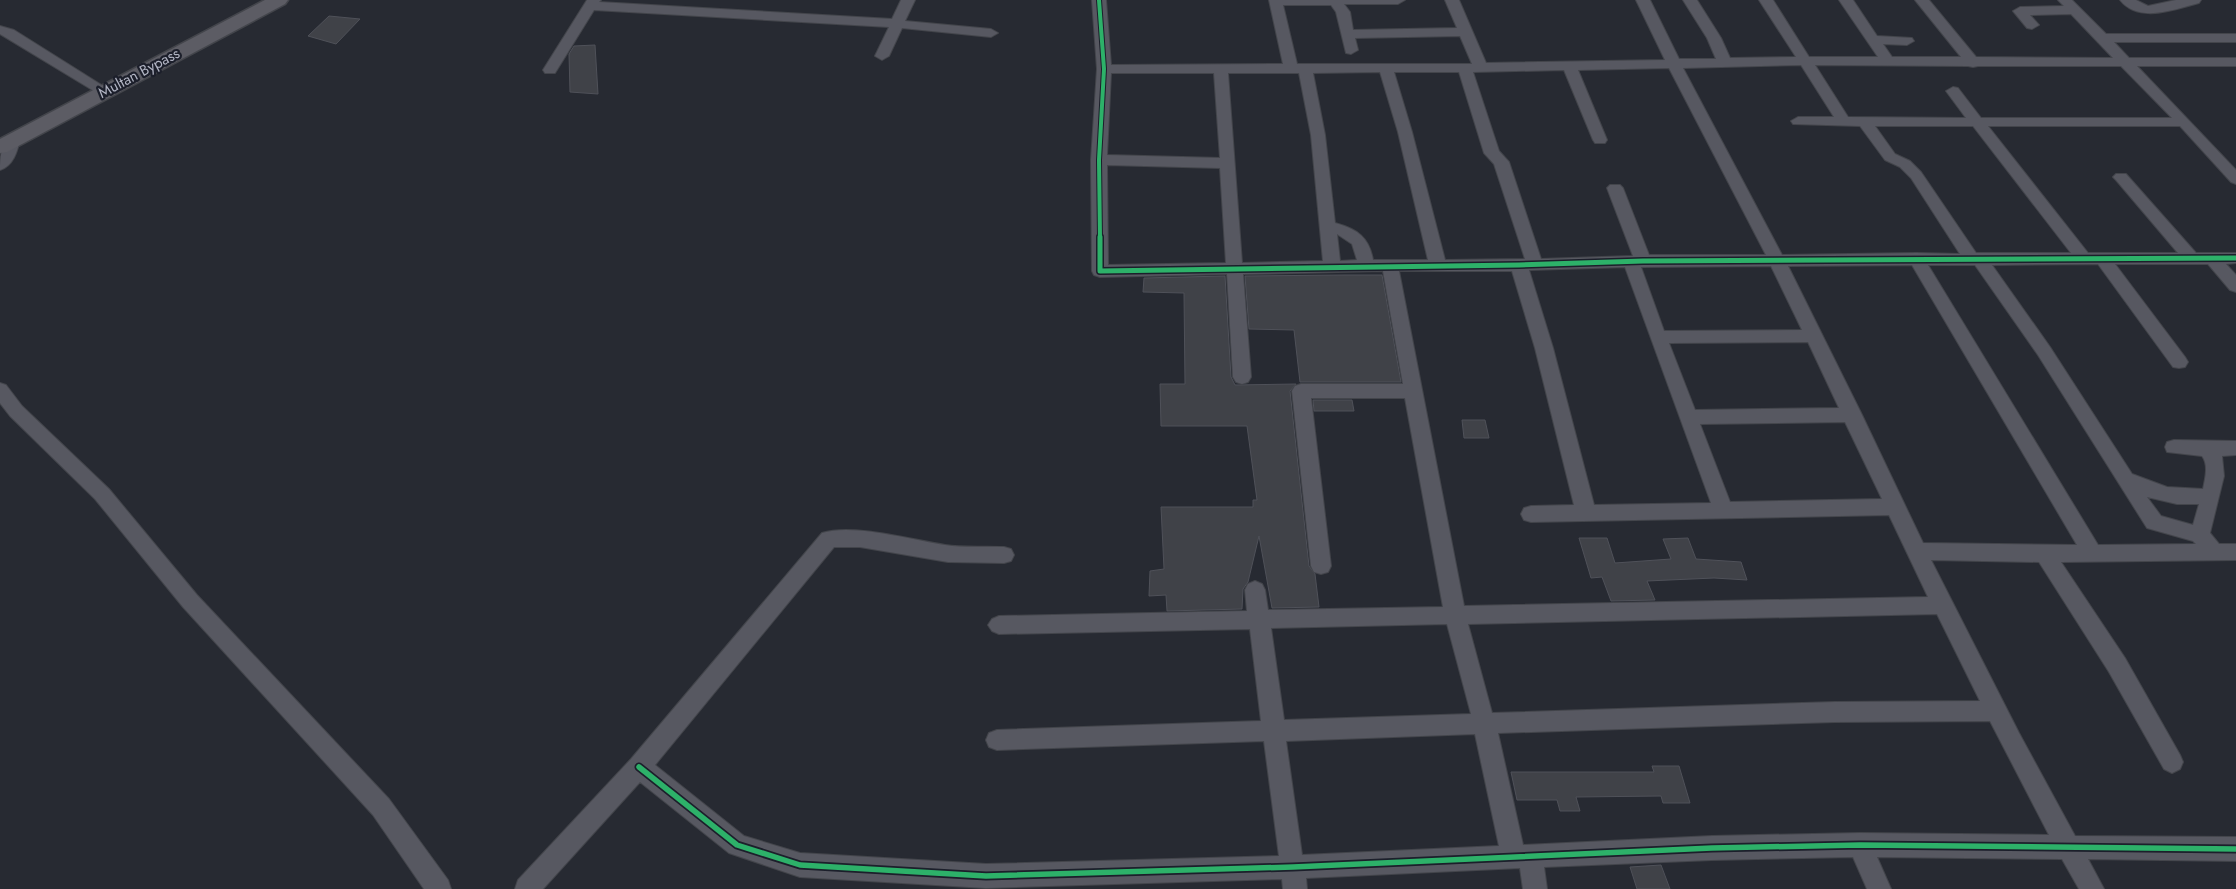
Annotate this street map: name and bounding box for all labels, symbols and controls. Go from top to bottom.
street label: Multan Bypass [94,42,184,104]

